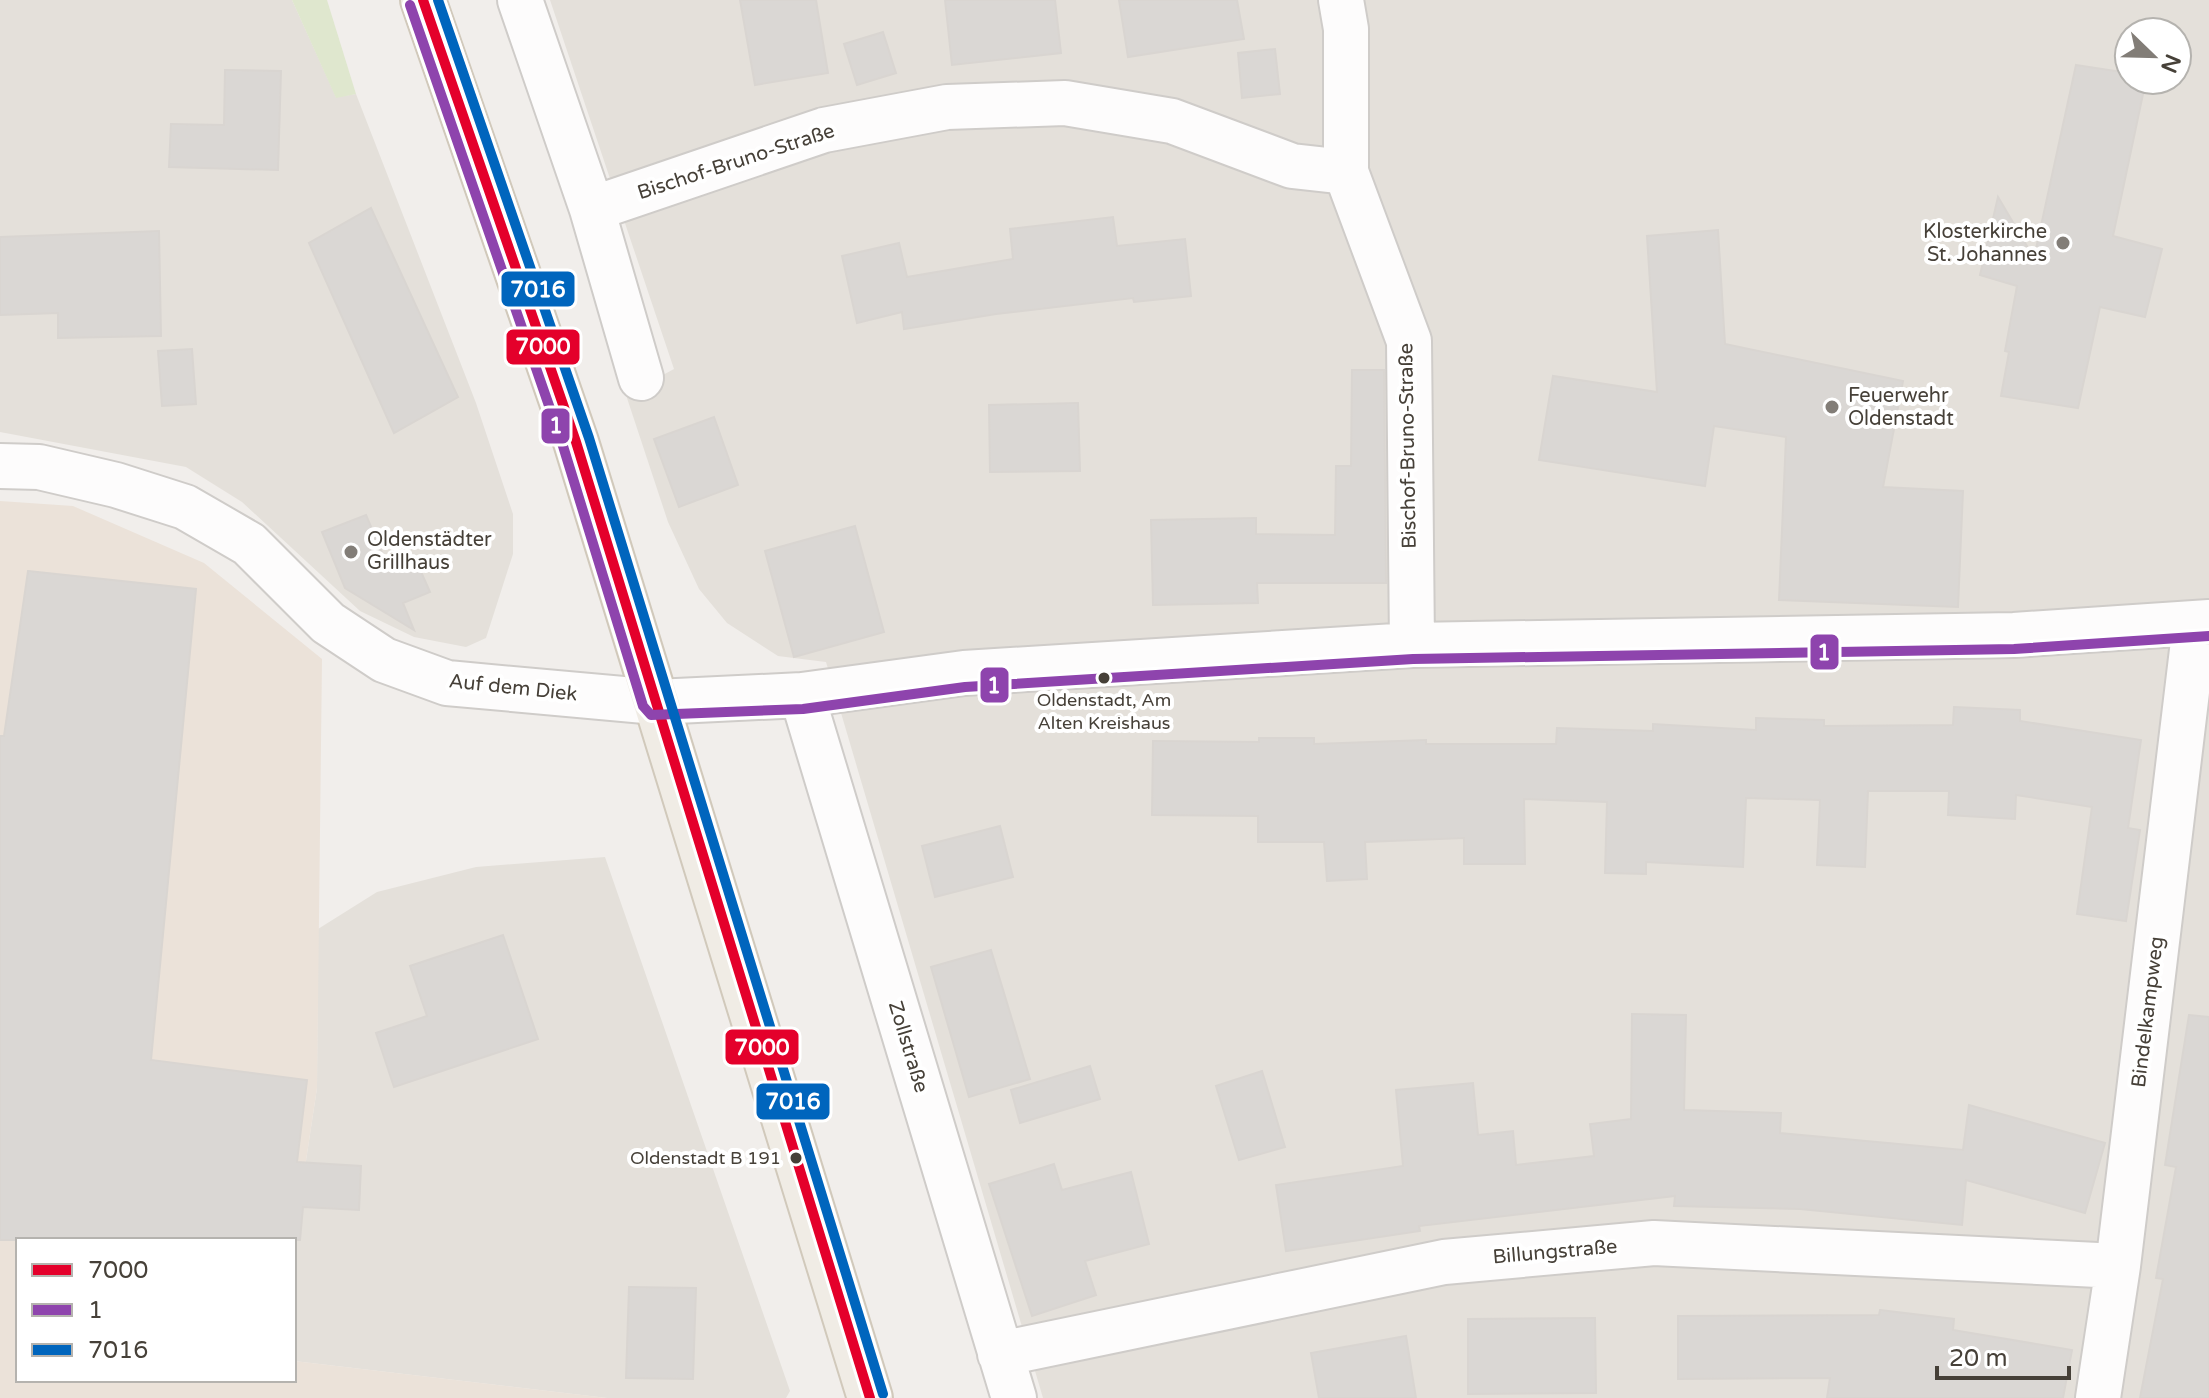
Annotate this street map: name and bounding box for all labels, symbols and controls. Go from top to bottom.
north arrow [2113,16,2193,96]
text: N [2155,50,2186,77]
street label: Bischof-Bruno-Straße [634,119,838,205]
place label: Klosterkirche St. Johannes [1923,220,2047,267]
marker: Klosterkirche St. Johannes [2054,234,2072,252]
line badge: 7016 [500,270,576,308]
text: 7016 [510,277,566,303]
line badge: 7000 [505,328,581,366]
text: 7000 [515,334,571,360]
street label: Bischof-Bruno-Straße [1394,343,1422,549]
place label: Feuerwehr Oldenstadt [1848,384,1954,431]
marker: Feuerwehr Oldenstadt [1823,398,1841,416]
line badge: 1 [540,407,571,445]
text: 1 [549,413,563,439]
place label: Oldenstädter Grillhaus [367,528,492,575]
marker: Oldenstädter Grillhaus [342,543,360,561]
line badge: 1 [1809,633,1840,671]
text: 1 [1817,640,1831,666]
line badge: 1 [979,666,1010,704]
street label: Auf dem Diek [448,669,579,707]
marker: Oldenstadt, Am Alten Kreishaus [1096,670,1112,686]
text: 1 [987,673,1001,699]
place label: Oldenstadt, Am Alten Kreishaus [1037,689,1171,734]
street label: Bindelkampweg [2127,935,2169,1089]
street label: Zollstraße [883,998,933,1096]
line badge: 7000 [724,1028,800,1066]
text: 7000 [734,1035,790,1061]
line badge: 7016 [755,1082,831,1121]
text: 7016 [765,1089,821,1115]
place label: Oldenstadt B 191 [630,1147,781,1169]
marker: Oldenstadt B 191 [788,1150,804,1166]
street label: Billungstraße [1492,1235,1618,1269]
legend [16,1238,296,1382]
text: 7000 [88,1256,148,1285]
text: 1 [88,1296,103,1325]
scale bar [1937,1330,2069,1380]
text: 7016 [88,1336,148,1365]
text: 20 m [1949,1344,2007,1373]

